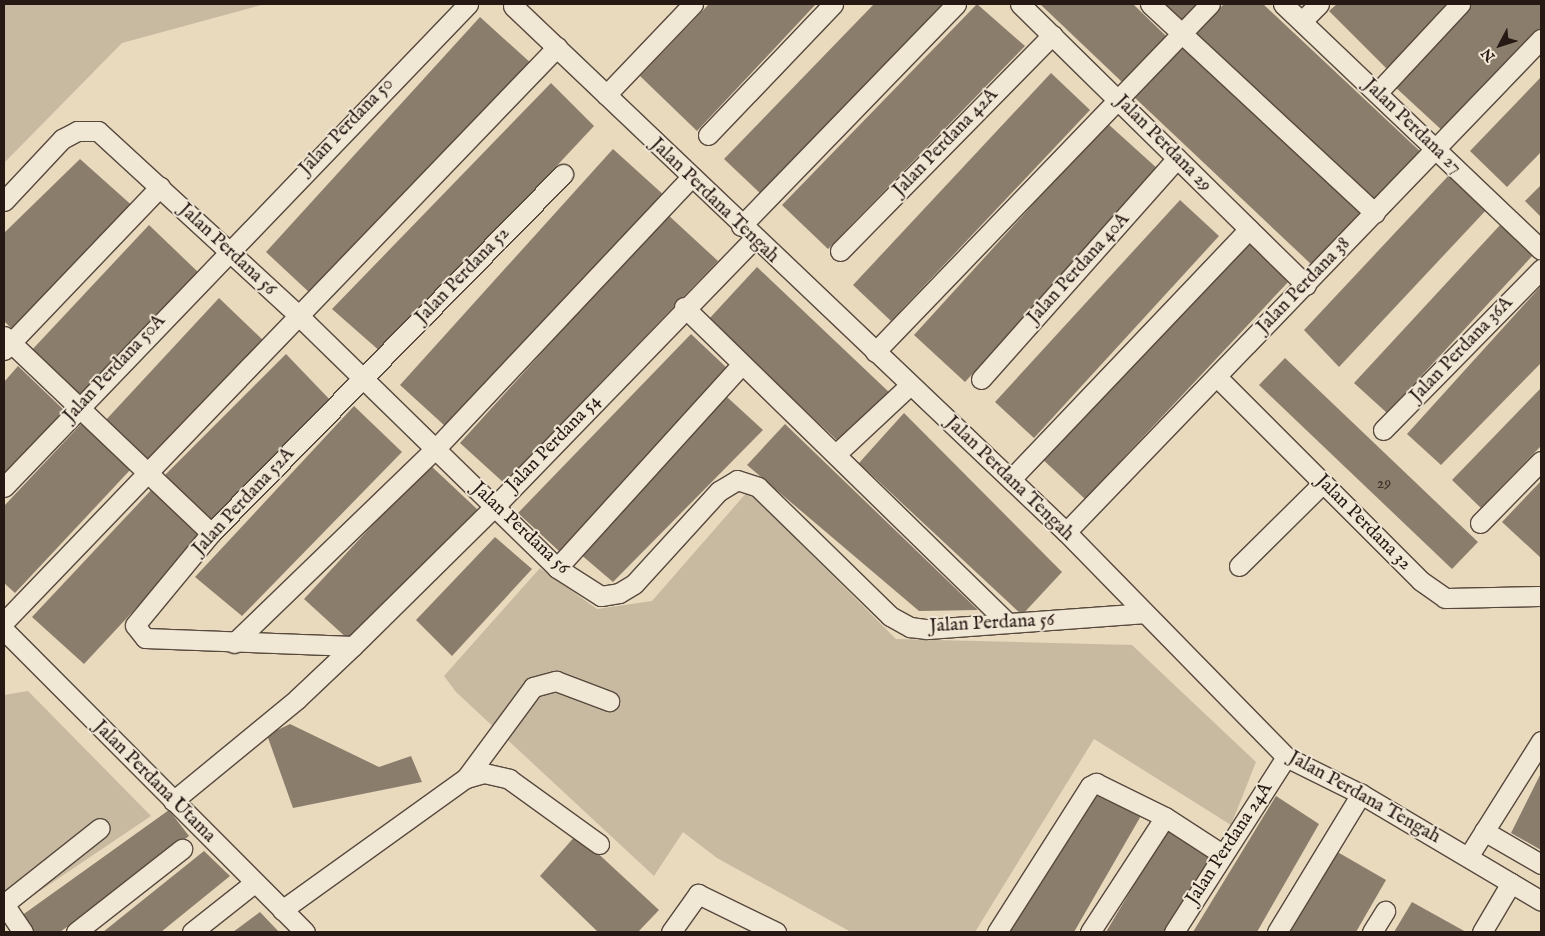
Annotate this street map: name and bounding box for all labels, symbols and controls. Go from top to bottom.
north arrow [1475,20,1525,70]
text: N [1478,44,1499,65]
street label: Jalan Perdana 50 [295,74,399,180]
street label: Jalan Perdana 27 [1358,74,1466,180]
street label: Jalan Perdana 42A [889,84,1003,202]
street label: Jalan Perdana 29 [1110,91,1216,197]
street label: Jalan Perdana Tengah [645,134,783,268]
street label: Jalan Perdana 56 [173,199,281,301]
street label: Jalan Perdana 40A [1023,209,1135,329]
street label: Jalan Perdana 52 [411,223,515,329]
street label: Jalan Perdana 38 [1252,233,1356,339]
street label: Jalan Perdana 36A [1406,292,1518,408]
street label: Jalan Perdana 50A [59,310,171,428]
street label: Jalan Perdana 54 [502,391,606,497]
street label: Jalan Perdana Tengah [940,412,1078,546]
street label: Jalan Perdana 52A [188,443,300,561]
street label: Jalan Perdana 32 [1310,470,1416,576]
house number: 29 [1377,474,1391,494]
street label: Jalan Perdana 56 [466,478,574,580]
street label: Jalan Perdana 56 [929,609,1055,639]
street label: Jalan Perdana Utama [88,716,220,848]
street label: Jalan Perdana Tengah [1284,747,1444,849]
street label: Jalan Perdana 24A [1182,778,1278,910]

